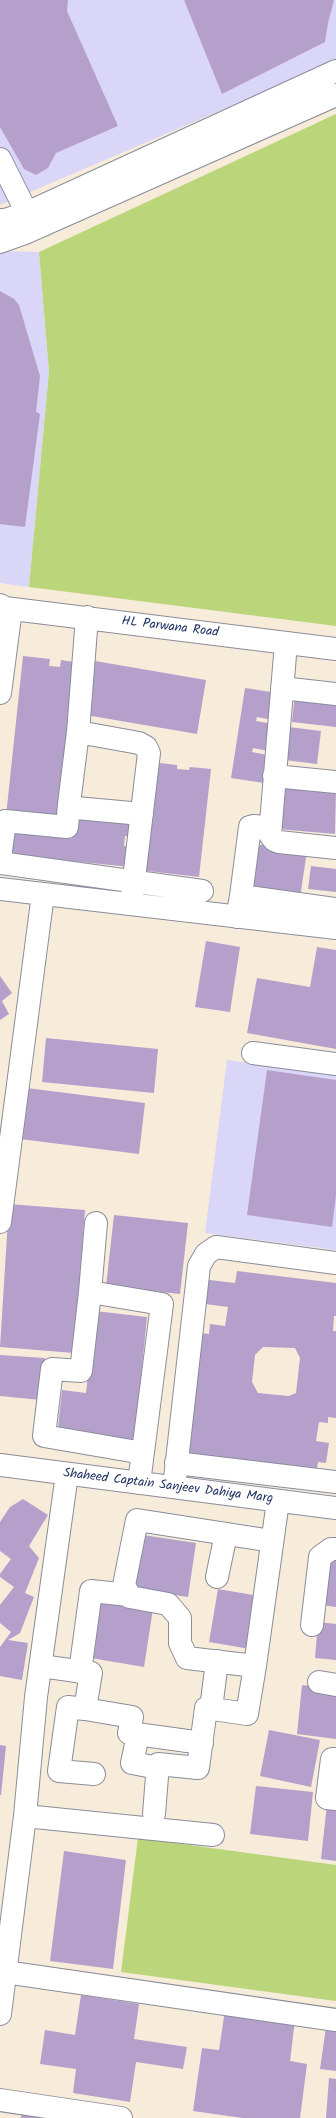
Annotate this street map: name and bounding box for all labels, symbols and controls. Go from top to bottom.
street label: HL Parwana Road [121,614,219,642]
street label: Shaheed Captain Sanjeev Dahiya Marg [62,1466,274,1508]

